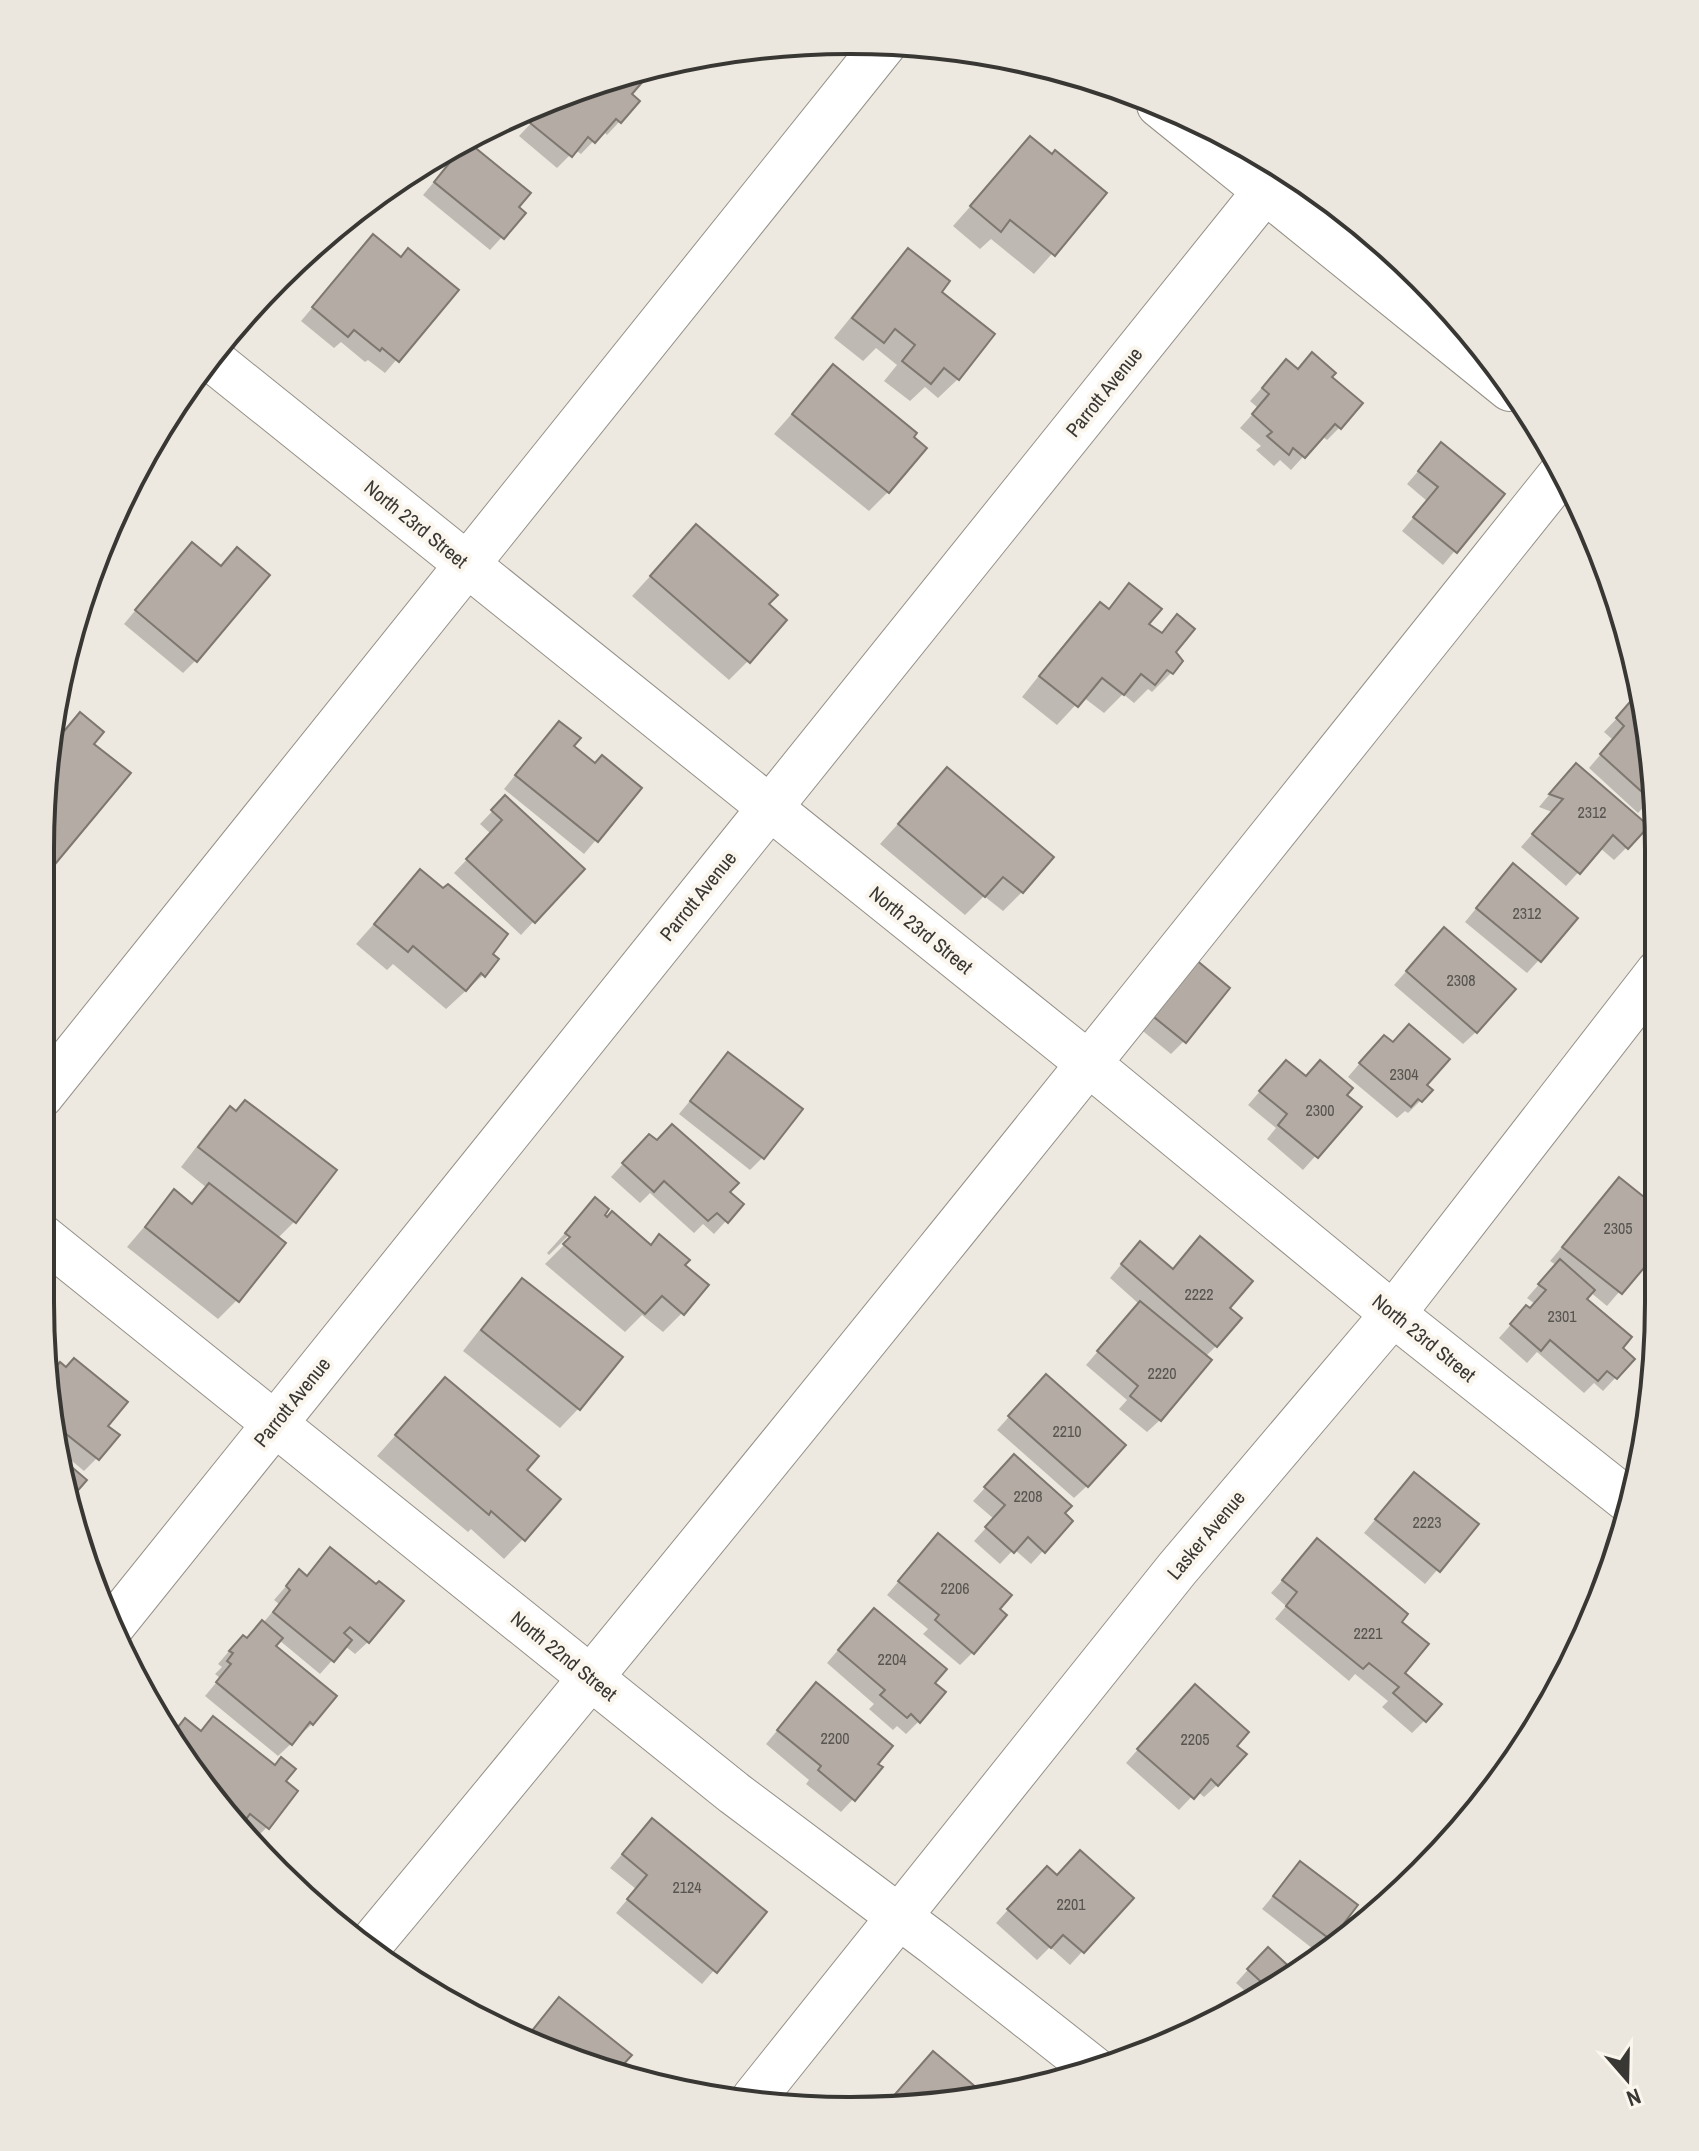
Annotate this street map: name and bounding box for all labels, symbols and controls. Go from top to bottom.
street label: Parrott Avenue [1059,341,1148,442]
street label: North 23rd Street [359,474,474,574]
house number: 2312 [1577,801,1607,823]
street label: Parrott Avenue [653,845,742,946]
street label: North 23rd Street [864,880,979,980]
house number: 2312 [1512,902,1542,924]
house number: 2308 [1446,969,1476,991]
house number: 2304 [1389,1063,1419,1085]
house number: 2300 [1305,1099,1335,1121]
house number: 2305 [1603,1217,1633,1239]
house number: 2222 [1184,1283,1214,1305]
street label: North 23rd Street [1367,1288,1482,1388]
house number: 2301 [1547,1305,1577,1327]
street label: Parrott Avenue [247,1351,336,1452]
house number: 2220 [1147,1362,1177,1384]
house number: 2210 [1052,1420,1082,1442]
house number: 2208 [1013,1485,1043,1507]
street label: Lasker Avenue [1160,1485,1251,1585]
house number: 2223 [1412,1511,1442,1533]
house number: 2206 [940,1577,970,1599]
street label: North 22nd Street [506,1604,623,1707]
house number: 2221 [1353,1622,1383,1644]
house number: 2204 [877,1648,907,1670]
house number: 2200 [820,1727,850,1749]
house number: 2205 [1180,1728,1210,1750]
house number: 2124 [672,1876,702,1898]
house number: 2201 [1056,1893,1086,1915]
north arrow [1587,2039,1667,2119]
text: N [1623,2081,1645,2114]

